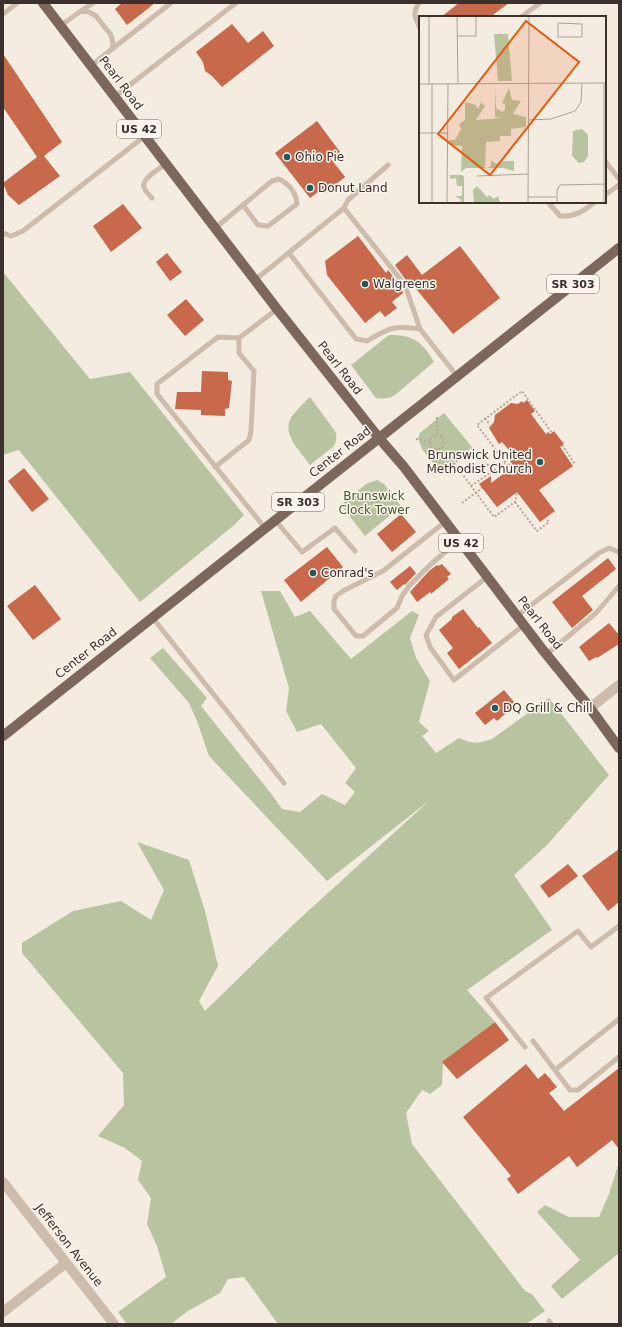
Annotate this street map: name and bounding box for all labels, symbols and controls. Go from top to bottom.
inset map [419,16,606,203]
street label: Pearl Road [96,53,146,113]
road number: US 42 [117,120,161,138]
place label: Ohio Pie [295,150,344,164]
marker: Ohio Pie [282,152,292,162]
place label: Donut Land [318,181,388,195]
marker: Donut Land [305,183,315,193]
road number: SR 303 [547,275,599,293]
place label: Walgreens [373,277,436,291]
marker: Walgreens [360,279,370,289]
street label: Pearl Road [315,339,365,397]
street label: Center Road [306,424,374,480]
place label: Brunswick United Methodist Church [426,448,532,476]
marker: Brunswick United Methodist Church [535,457,545,467]
park label: Brunswick Clock Tower [338,489,410,517]
road number: SR 303 [272,493,324,511]
road number: US 42 [439,534,483,552]
place label: Conrad's [321,566,374,580]
marker: Conrad's [308,568,318,578]
street label: Pearl Road [515,594,565,652]
street label: Center Road [52,625,120,681]
place label: DQ Grill & Chill [503,701,593,715]
marker: DQ Grill & Chill [490,703,500,713]
street label: Jefferson Avenue [32,1200,106,1289]

